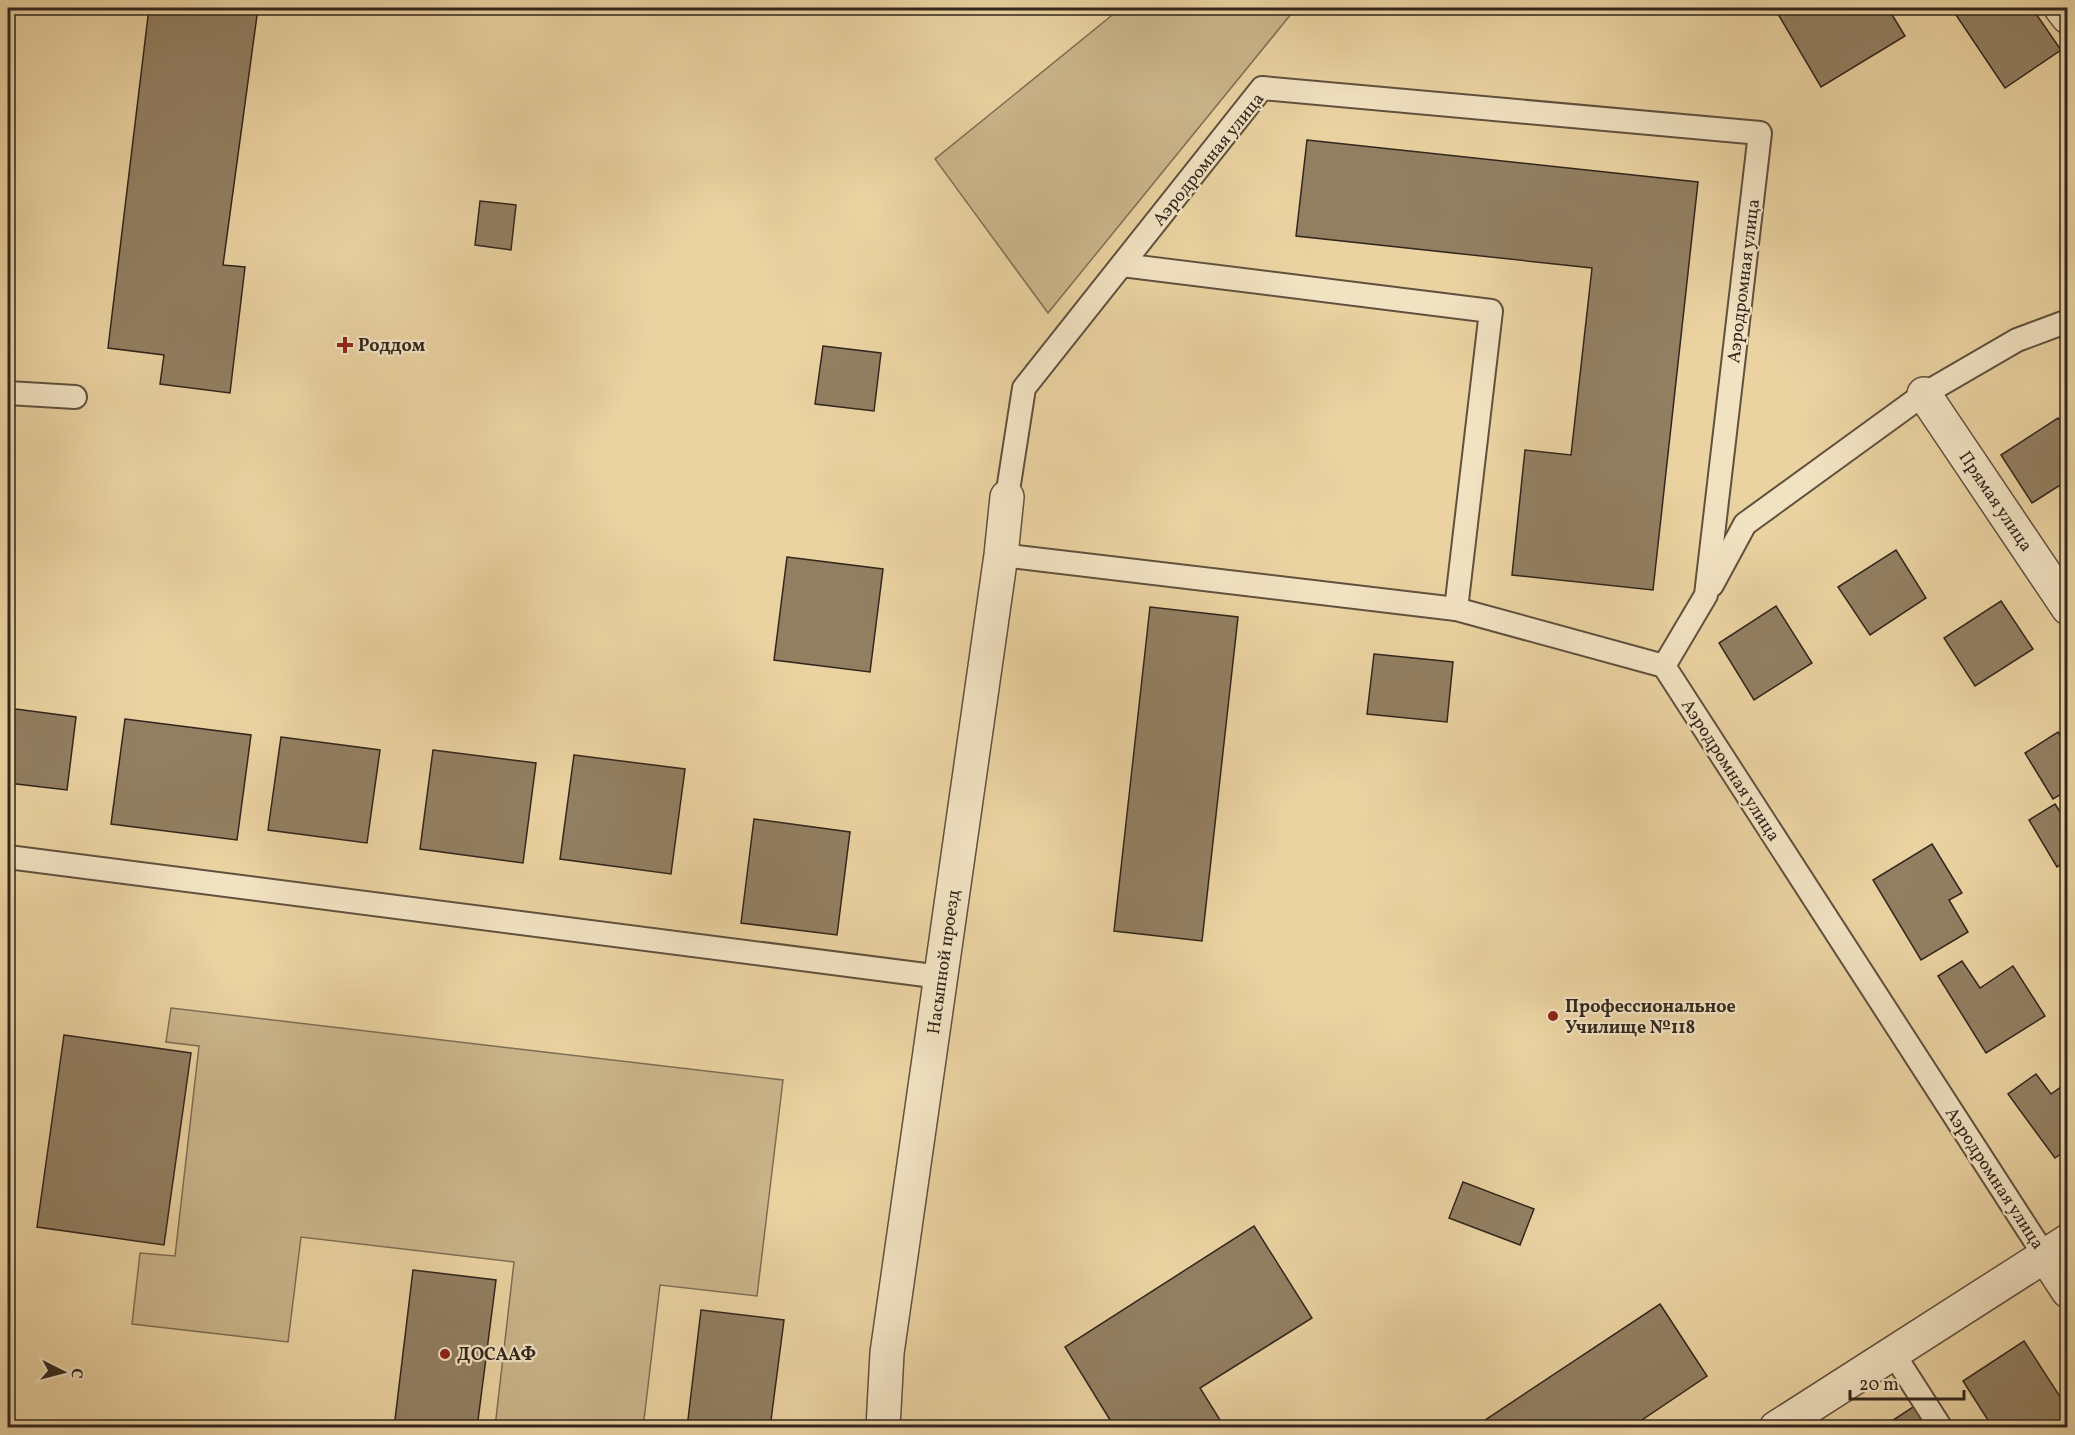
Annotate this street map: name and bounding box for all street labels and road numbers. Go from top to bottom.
street label: Аэродромная улица [1147,88,1271,232]
street label: Аэродромная улица [1722,198,1767,365]
street label: Прямая улица [1952,446,2038,557]
street label: Аэродромная улица [1674,695,1785,847]
street label: Насыпной проезд [922,888,967,1036]
street label: Аэродромная улица [1938,1103,2049,1255]

